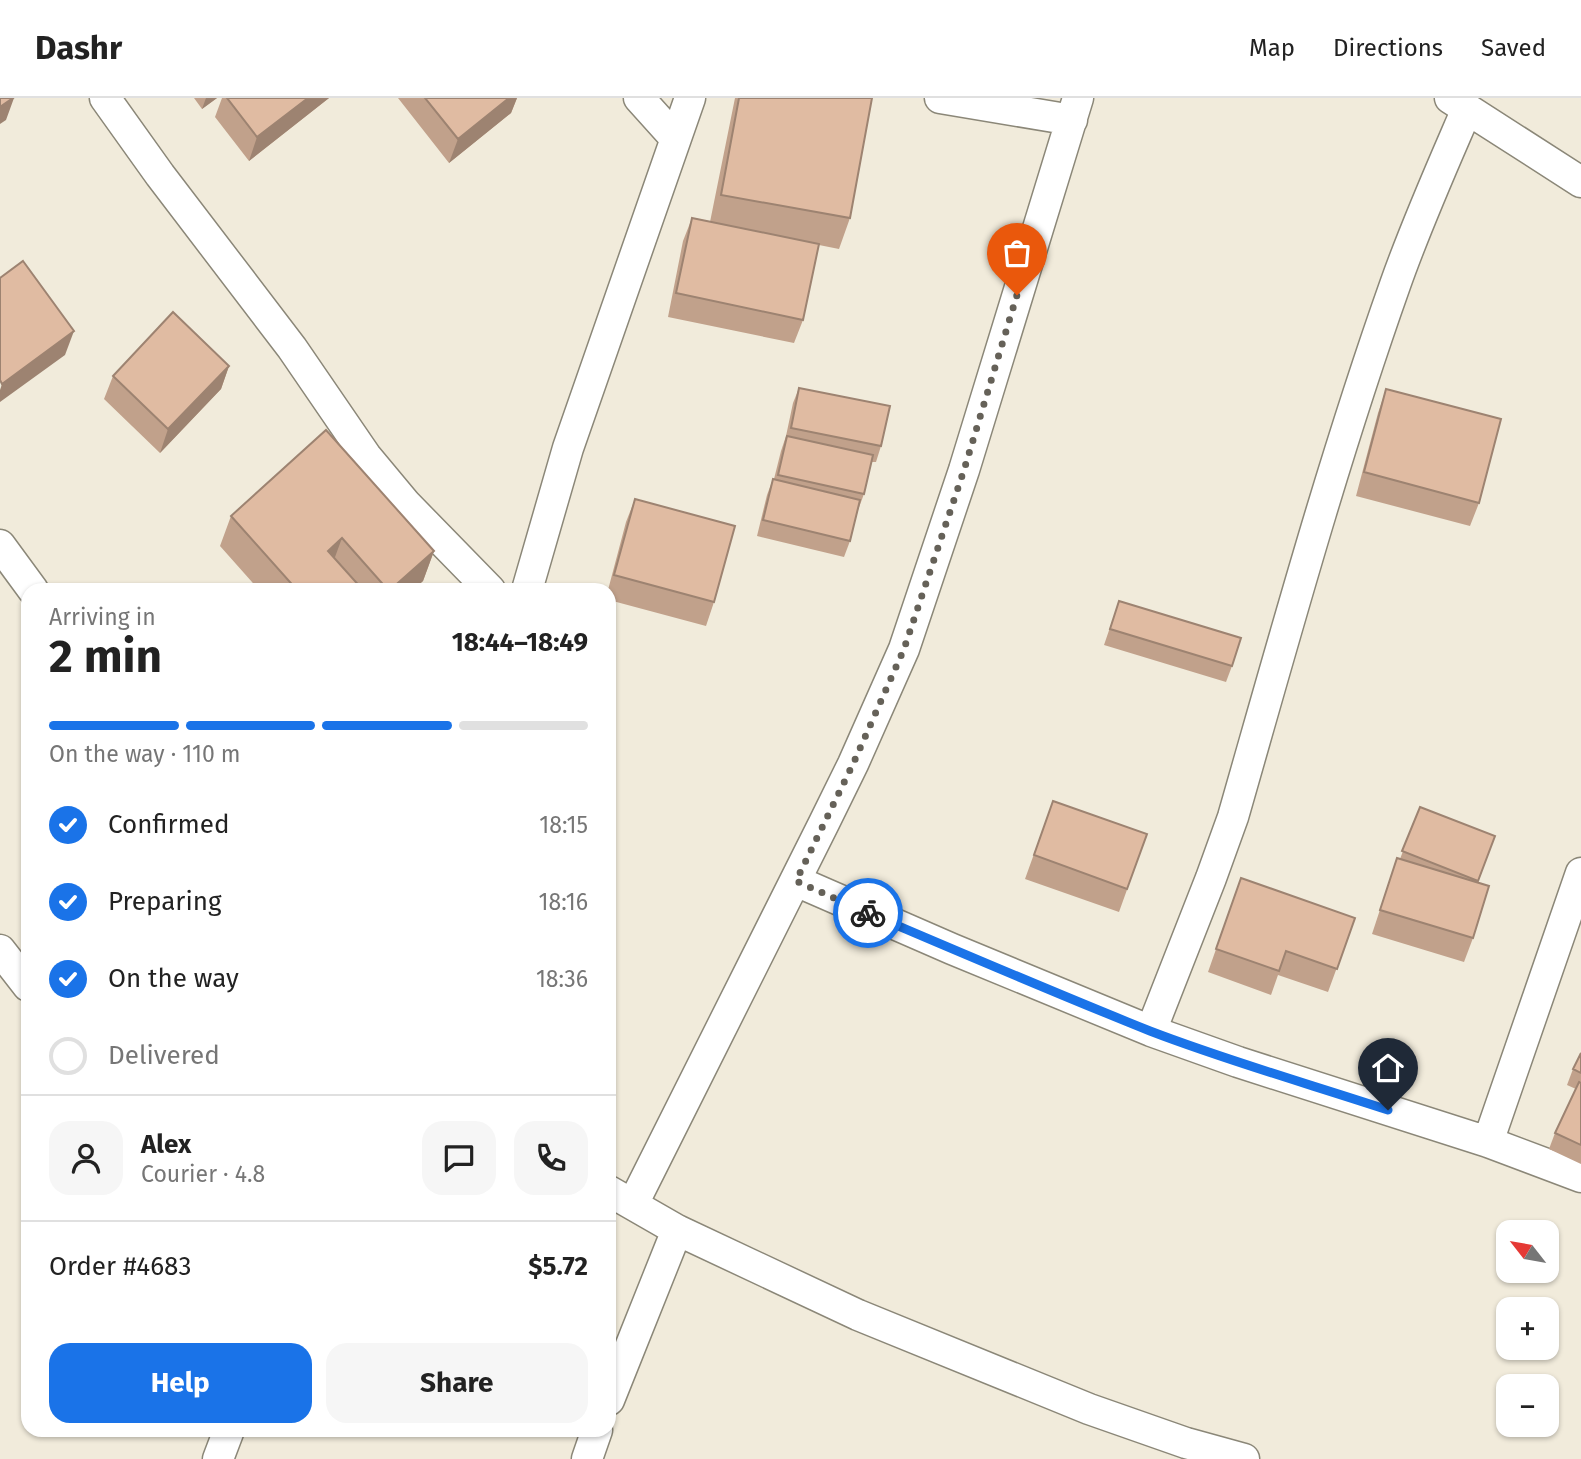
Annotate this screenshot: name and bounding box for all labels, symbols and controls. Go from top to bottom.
text: Dashr [35,28,122,68]
text: Map [1249,34,1295,62]
text: Directions [1333,34,1443,62]
text: Saved [1481,34,1546,62]
pin [987,223,1047,295]
icon: bag [998,234,1036,272]
text: Arriving in [49,603,156,631]
text: 18:44–18:49 [452,627,588,658]
text: 2 min [49,629,162,684]
text: On the way · 110 m [49,740,241,768]
icon: check [49,806,87,844]
text: Confirmed [108,809,229,840]
text: 18:15 [539,811,588,839]
courier [833,878,903,948]
icon: check [49,883,87,921]
text: Preparing [108,886,221,917]
text: 18:16 [539,888,588,916]
icon: bike [849,894,887,932]
icon: check [49,960,87,998]
text: On the way [108,963,239,994]
text: 18:36 [536,965,588,993]
pin [1358,1038,1418,1110]
text: Delivered [108,1040,220,1071]
icon: home [1369,1049,1407,1087]
button: person [49,1121,123,1195]
button: chat [422,1121,496,1195]
button: phone [514,1121,588,1195]
text: Alex [141,1129,191,1160]
text: Courier · 4.8 [141,1160,265,1188]
north arrow [1496,1220,1559,1283]
map controls [1496,1220,1559,1437]
text: Order #4683 [49,1251,191,1282]
text: $5.72 [528,1251,588,1282]
button: + [1496,1297,1559,1360]
button: Help [49,1343,312,1423]
button: Share [326,1343,588,1423]
button: − [1496,1374,1559,1437]

